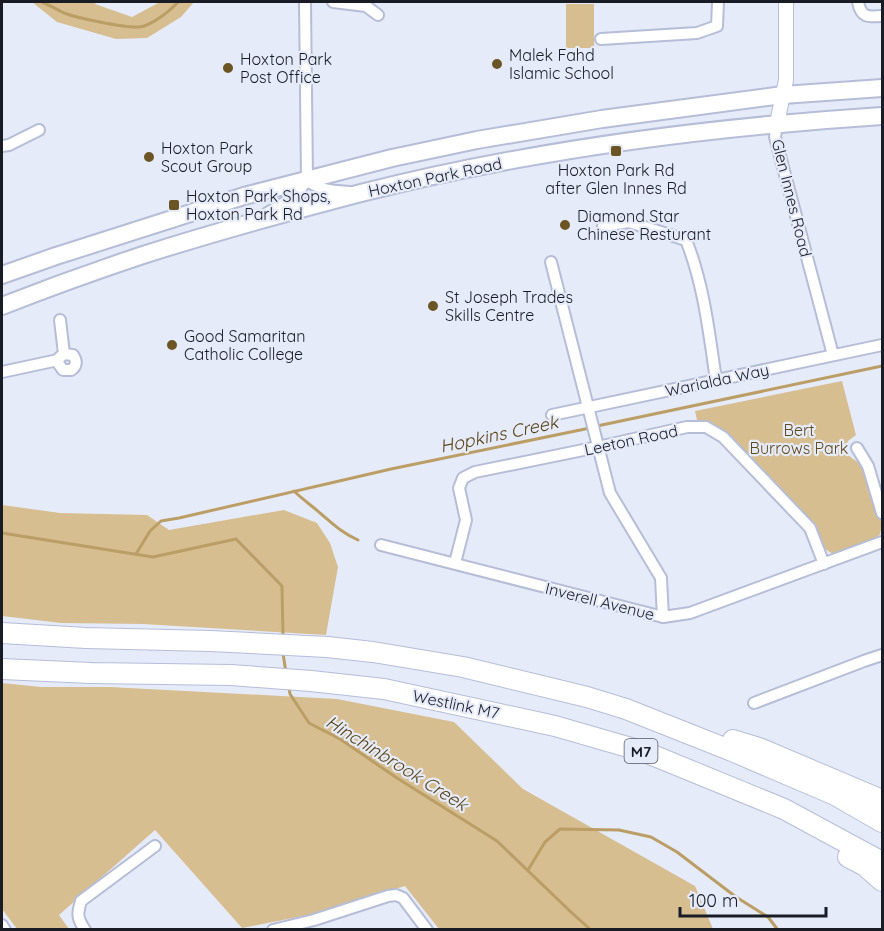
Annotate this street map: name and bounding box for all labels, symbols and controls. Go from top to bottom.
place label: Malek Fahd Islamic School [509,45,614,83]
place label: Hoxton Park Post Office [240,49,332,87]
marker: Malek Fahd Islamic School [490,57,504,71]
marker: Hoxton Park Post Office [221,61,235,75]
street label: Glen Innes Road [768,137,816,259]
place label: Hoxton Park Scout Group [161,138,253,176]
marker: Hoxton Park Rd after Glen Innes Rd [609,144,623,158]
marker: Hoxton Park Scout Group [142,150,156,164]
street label: Hoxton Park Road [366,153,504,201]
place label: Hoxton Park Rd after Glen Innes Rd [545,160,687,198]
place label: Hoxton Park Shops, Hoxton Park Rd [186,186,330,224]
marker: Hoxton Park Shops, Hoxton Park Rd [167,198,181,212]
place label: Diamond Star Chinese Resturant [577,206,711,244]
marker: Diamond Star Chinese Resturant [558,218,572,232]
place label: St Joseph Trades Skills Centre [445,287,573,325]
marker: St Joseph Trades Skills Centre [426,299,440,313]
place label: Good Samaritan Catholic College [184,326,305,364]
marker: Good Samaritan Catholic College [165,338,179,352]
street label: Warialda Way [663,359,771,401]
water label: Hopkins Creek [438,410,562,458]
street label: Leeton Road [582,420,680,460]
park label: Bert Burrows Park [750,420,848,458]
street label: Inverell Avenue [543,578,657,624]
street label: Westlink M7 [411,685,501,723]
water label: Hinchinbrook Creek [322,710,473,817]
road number: M7 [624,739,658,763]
scale bar [680,880,826,918]
text: 100 m [689,889,738,912]

